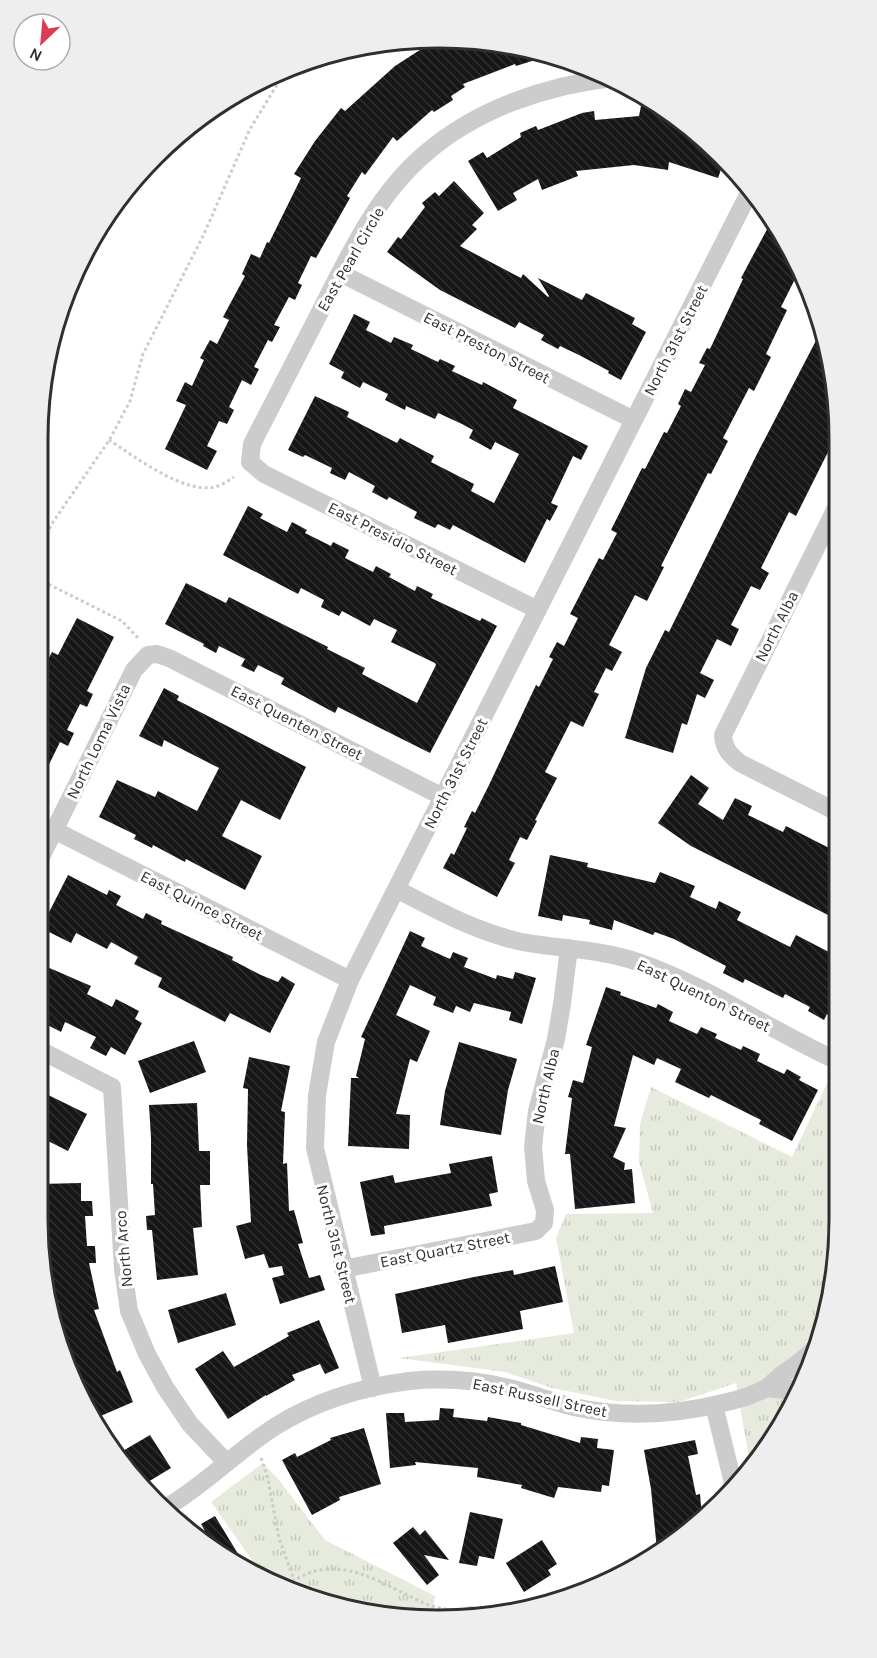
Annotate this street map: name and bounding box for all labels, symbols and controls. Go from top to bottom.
north arrow [12,12,72,72]
text: N [26,44,45,66]
street label: East Pearl Circle [313,204,388,315]
street label: North 31st Street [639,282,712,399]
street label: East Preston Street [420,307,553,388]
street label: East Presidio Street [325,498,461,579]
street label: North Alba [751,588,802,665]
street label: North Loma Vista [62,681,135,802]
street label: East Quenten Street [228,681,366,764]
street label: North 31st Street [419,715,492,832]
street label: East Quince Street [137,866,266,945]
street label: East Quenton Street [634,955,774,1036]
street label: North Alba [528,1047,563,1126]
street label: North 31st Street [313,1183,360,1306]
street label: North Arco [111,1210,136,1288]
street label: East Quartz Street [378,1228,512,1271]
street label: East Russell Street [471,1374,609,1421]

